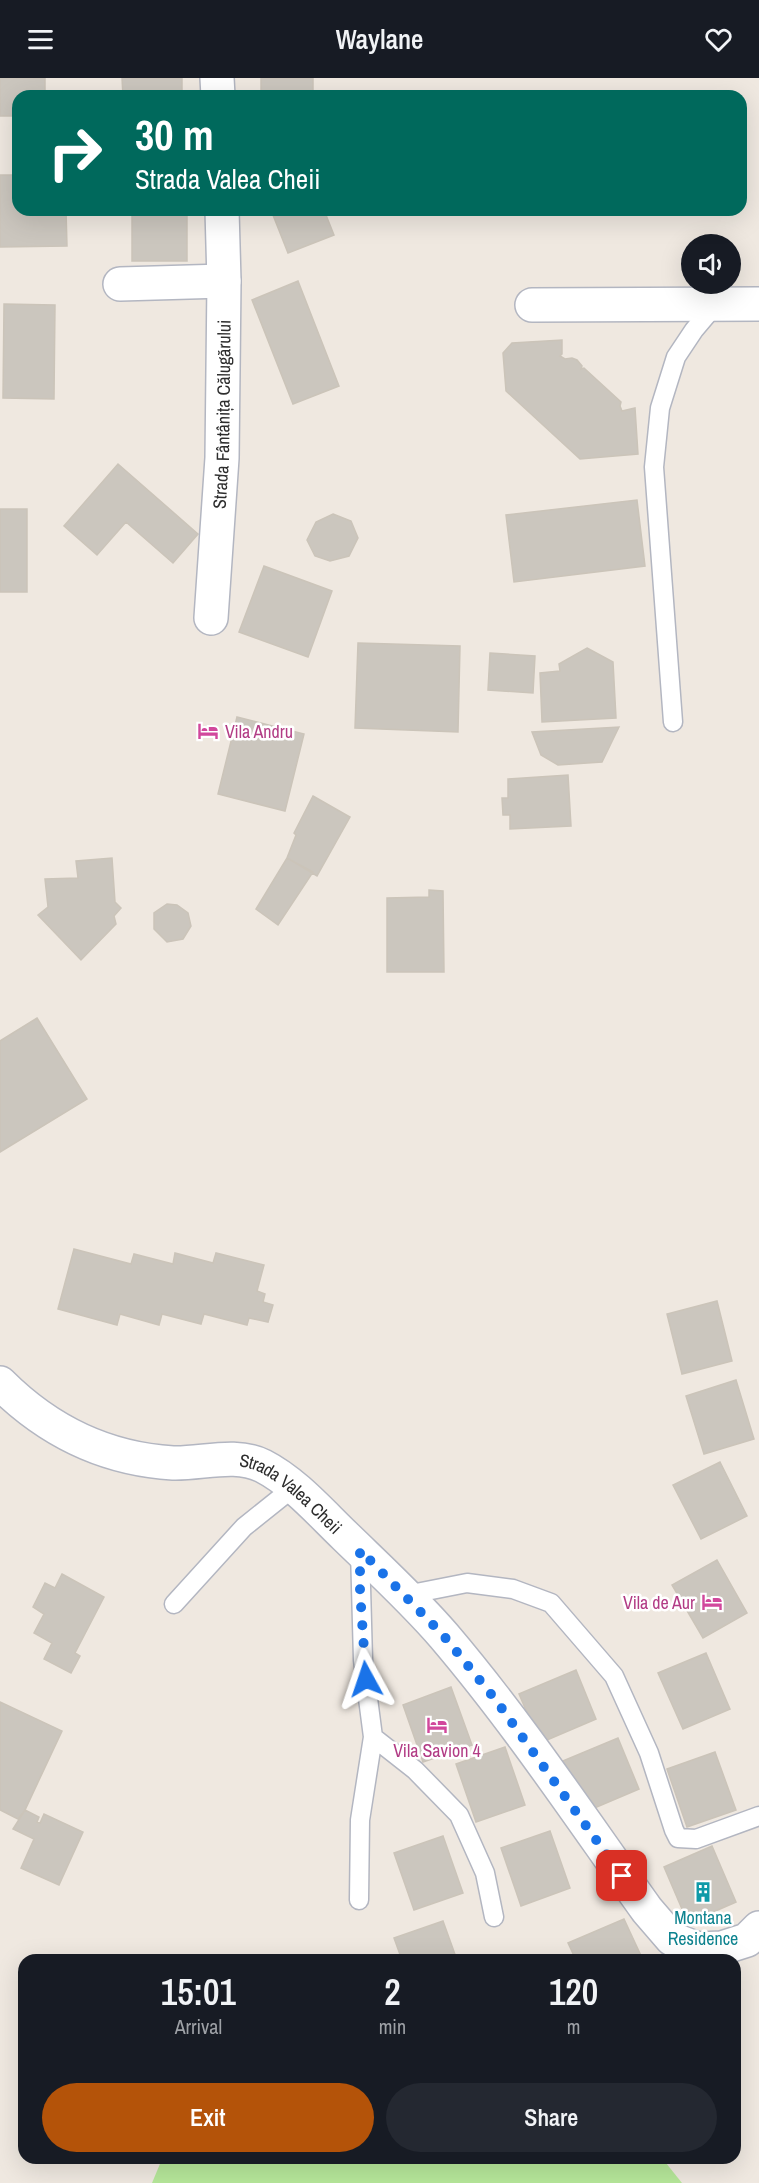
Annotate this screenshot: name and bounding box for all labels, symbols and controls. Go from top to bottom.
text: Waylane [336,21,423,57]
icon: menu [24,23,57,56]
icon: heart [702,23,735,56]
text: 30 m [135,107,214,163]
icon: right [36,114,114,192]
text: Strada Valea Cheii [135,161,320,197]
map controls [681,234,741,294]
button: sound [681,234,741,294]
street label: Strada Fântânița Călugărului [206,320,236,510]
hotel icon: Vila Andru [196,719,220,743]
place label: Vila Andru [225,719,293,744]
street label: Strada Valea Cheii [238,1447,348,1539]
place label: Vila de Aur [623,1590,695,1615]
hotel icon: Vila de Aur [700,1590,724,1614]
position arrow [334,1647,398,1711]
hotel icon: Vila Savion 4 [425,1713,449,1737]
place label: Vila Savion 4 [393,1738,481,1763]
pin [596,1850,647,1901]
icon: arrive [605,1859,638,1892]
building icon: Montana Residence [691,1880,715,1904]
place label: Montana Residence [668,1905,738,1951]
text: 15:01 [161,1968,236,2016]
text: 2 [384,1968,401,2016]
text: 120 [549,1968,598,2016]
text: Arrival [175,2013,222,2040]
text: min [379,2013,406,2040]
text: m [567,2013,580,2040]
button: Exit [42,2083,374,2152]
button: Share [386,2083,717,2152]

